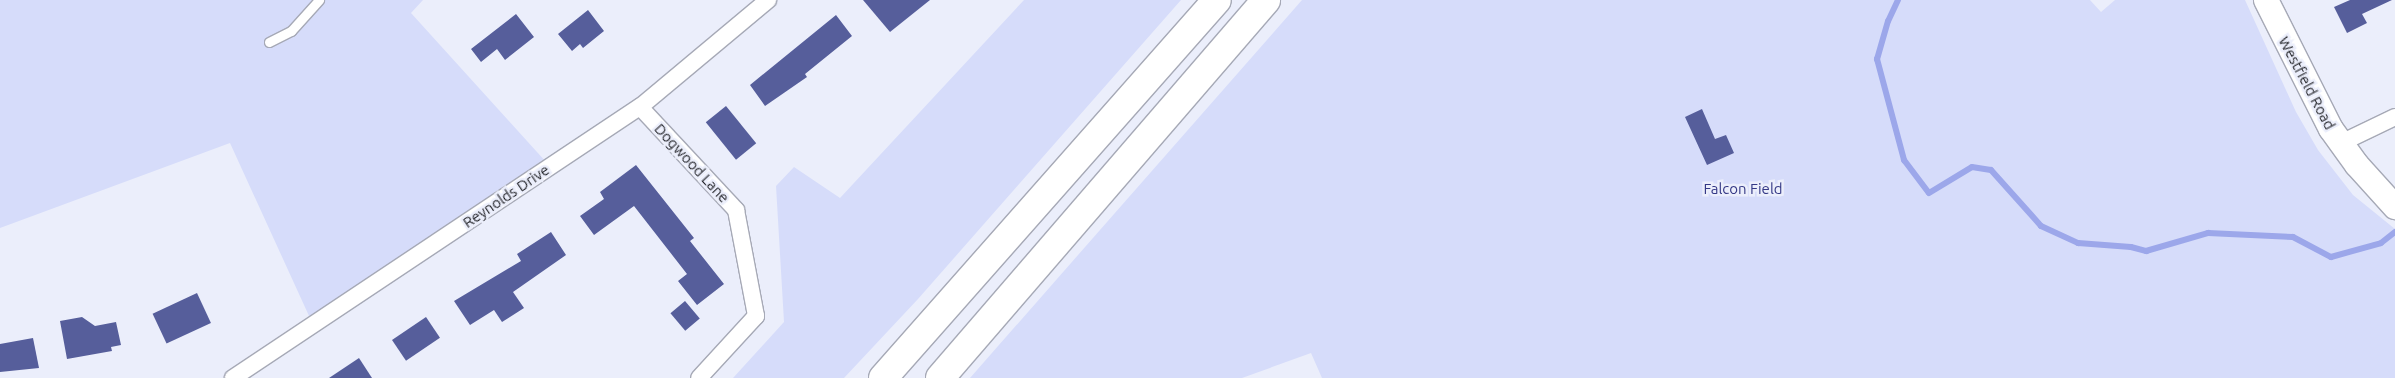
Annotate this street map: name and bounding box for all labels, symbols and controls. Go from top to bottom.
street label: Westfield Road [2275,33,2339,133]
street label: Dogwood Lane [651,120,733,206]
street label: Reynolds Drive [459,161,553,231]
park label: Falcon Field [1703,180,1783,198]

